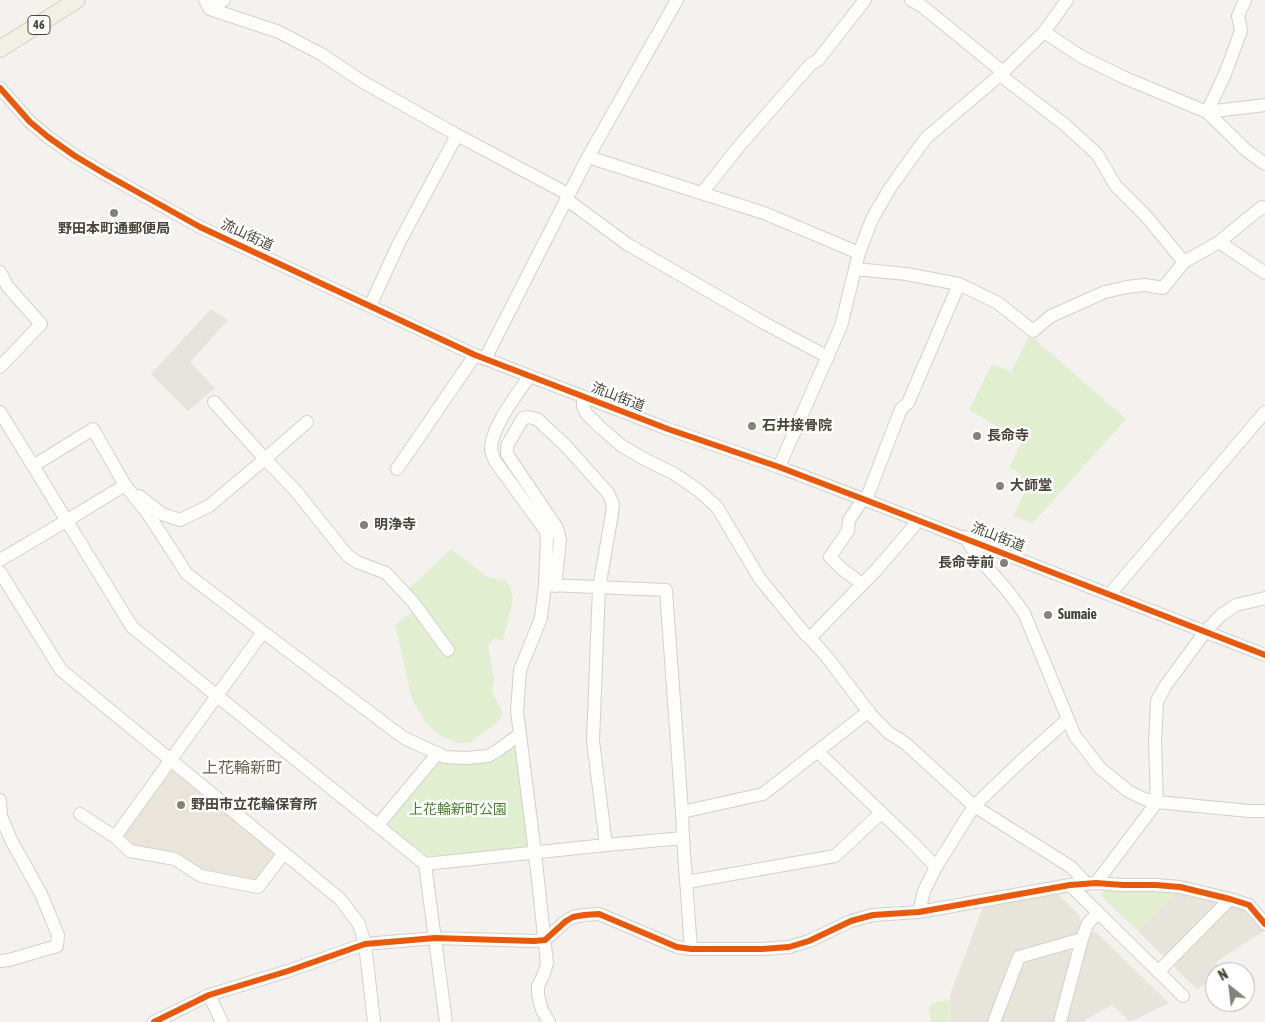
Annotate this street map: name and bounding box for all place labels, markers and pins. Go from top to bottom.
marker: 野田本町通郵便局 [108,207,120,219]
place label: 野田本町通郵便局 [58,221,170,237]
place label: 石井接骨院 [762,418,832,434]
marker: 石井接骨院 [746,420,758,432]
place label: 長命寺 [987,428,1029,444]
marker: 長命寺 [971,430,983,442]
place label: 大師堂 [1010,478,1052,494]
marker: 大師堂 [994,480,1006,492]
place label: 明浄寺 [374,517,416,533]
marker: 明浄寺 [358,519,370,531]
place label: 長命寺前 [938,555,994,571]
marker: 長命寺前 [998,557,1010,569]
place label: Sumaie [1058,607,1097,623]
marker: Sumaie [1042,609,1054,621]
place label: 野田市立花輪保育所 [191,797,317,813]
marker: 野田市立花輪保育所 [175,799,187,811]

